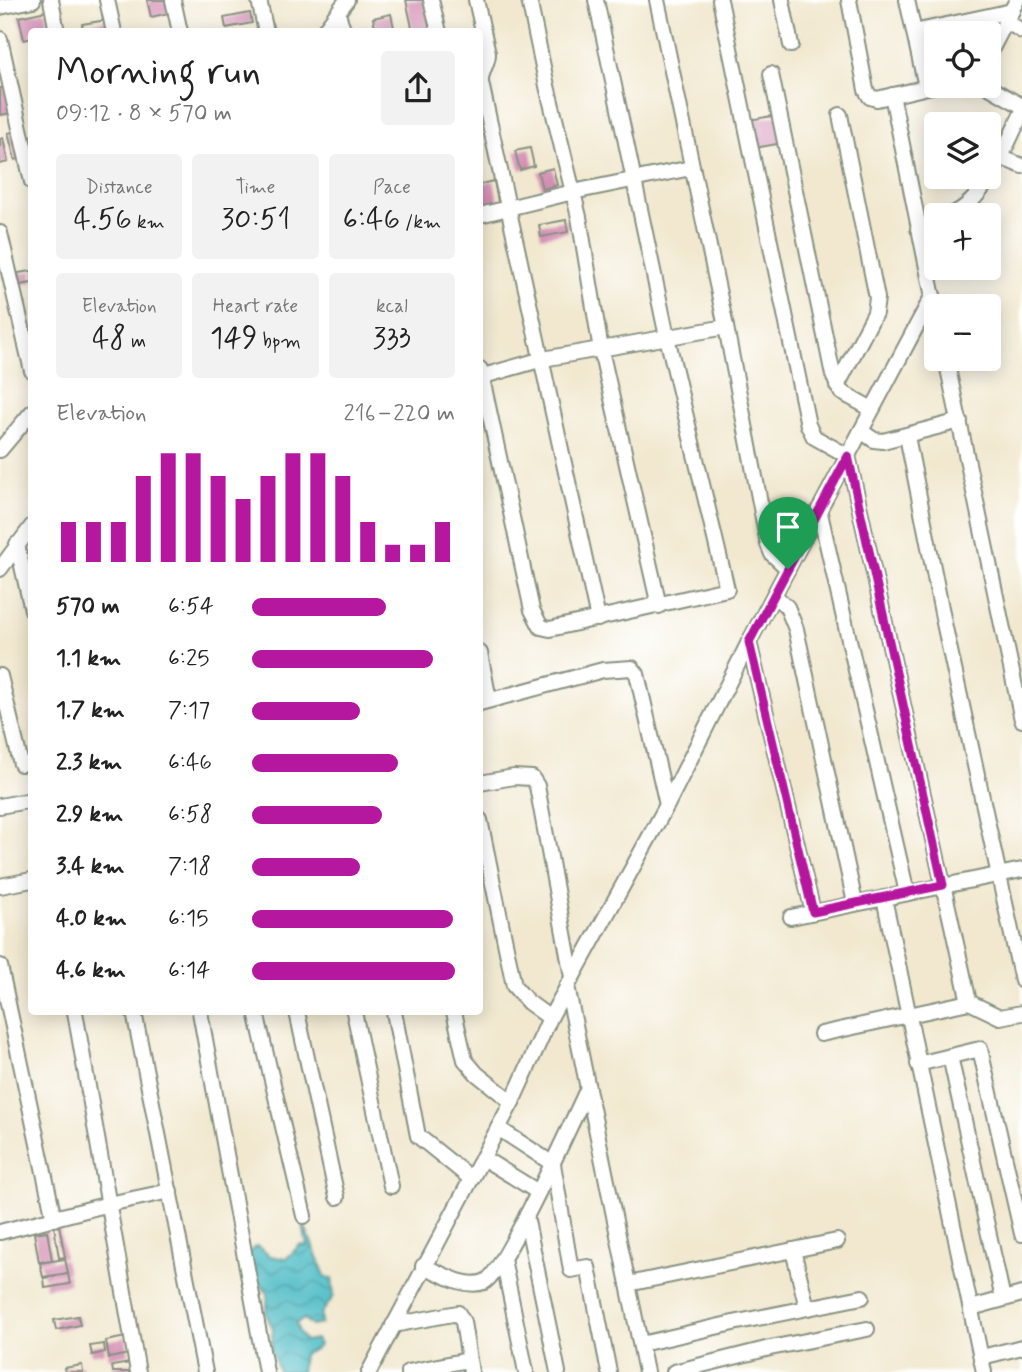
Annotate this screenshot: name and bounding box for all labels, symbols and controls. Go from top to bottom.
map controls [924,21,1001,371]
button: locate [924,21,1001,98]
text: Morning run [56,48,261,97]
button: share [381,51,455,125]
text: 09:12 · 8 × 570 m [56,99,232,129]
button: layers [924,112,1001,189]
text: Distance [86,175,153,200]
text: Time [236,175,275,200]
text: Pace [373,175,411,200]
text: 4.56 [74,200,132,239]
text: 30:51 [221,200,290,239]
text: 6:46 [343,200,400,239]
button: + [924,203,1001,280]
text: km [132,210,165,235]
text: /km [400,210,441,235]
text: Elevation [82,294,157,319]
text: Heart rate [213,294,298,319]
text: kcal [376,294,408,319]
button: − [924,294,1001,371]
text: 48 [92,319,126,358]
text: 149 [210,319,257,358]
text: 333 [373,319,411,358]
text: m [126,329,146,354]
text: bpm [257,329,301,354]
text: Elevation [56,399,147,429]
text: 216–220 m [344,399,455,429]
pin [758,497,818,569]
icon: arrive [769,508,807,546]
text: 570 m [56,592,120,622]
text: 6:54 [168,592,214,622]
text: 1.1 km [56,644,121,674]
text: 6:25 [168,644,209,674]
text: 1.7 km [56,696,125,726]
text: 7:17 [168,696,210,726]
text: 2.3 km [56,748,122,778]
text: 6:46 [168,748,212,778]
text: 2.9 km [56,800,123,830]
text: 6:58 [168,800,212,830]
text: 3.4 km [56,852,124,882]
text: 7:18 [168,852,211,882]
text: 4.0 km [56,904,127,934]
text: 6:15 [168,904,208,934]
text: 4.6 km [56,956,126,986]
text: 6:14 [168,956,210,986]

